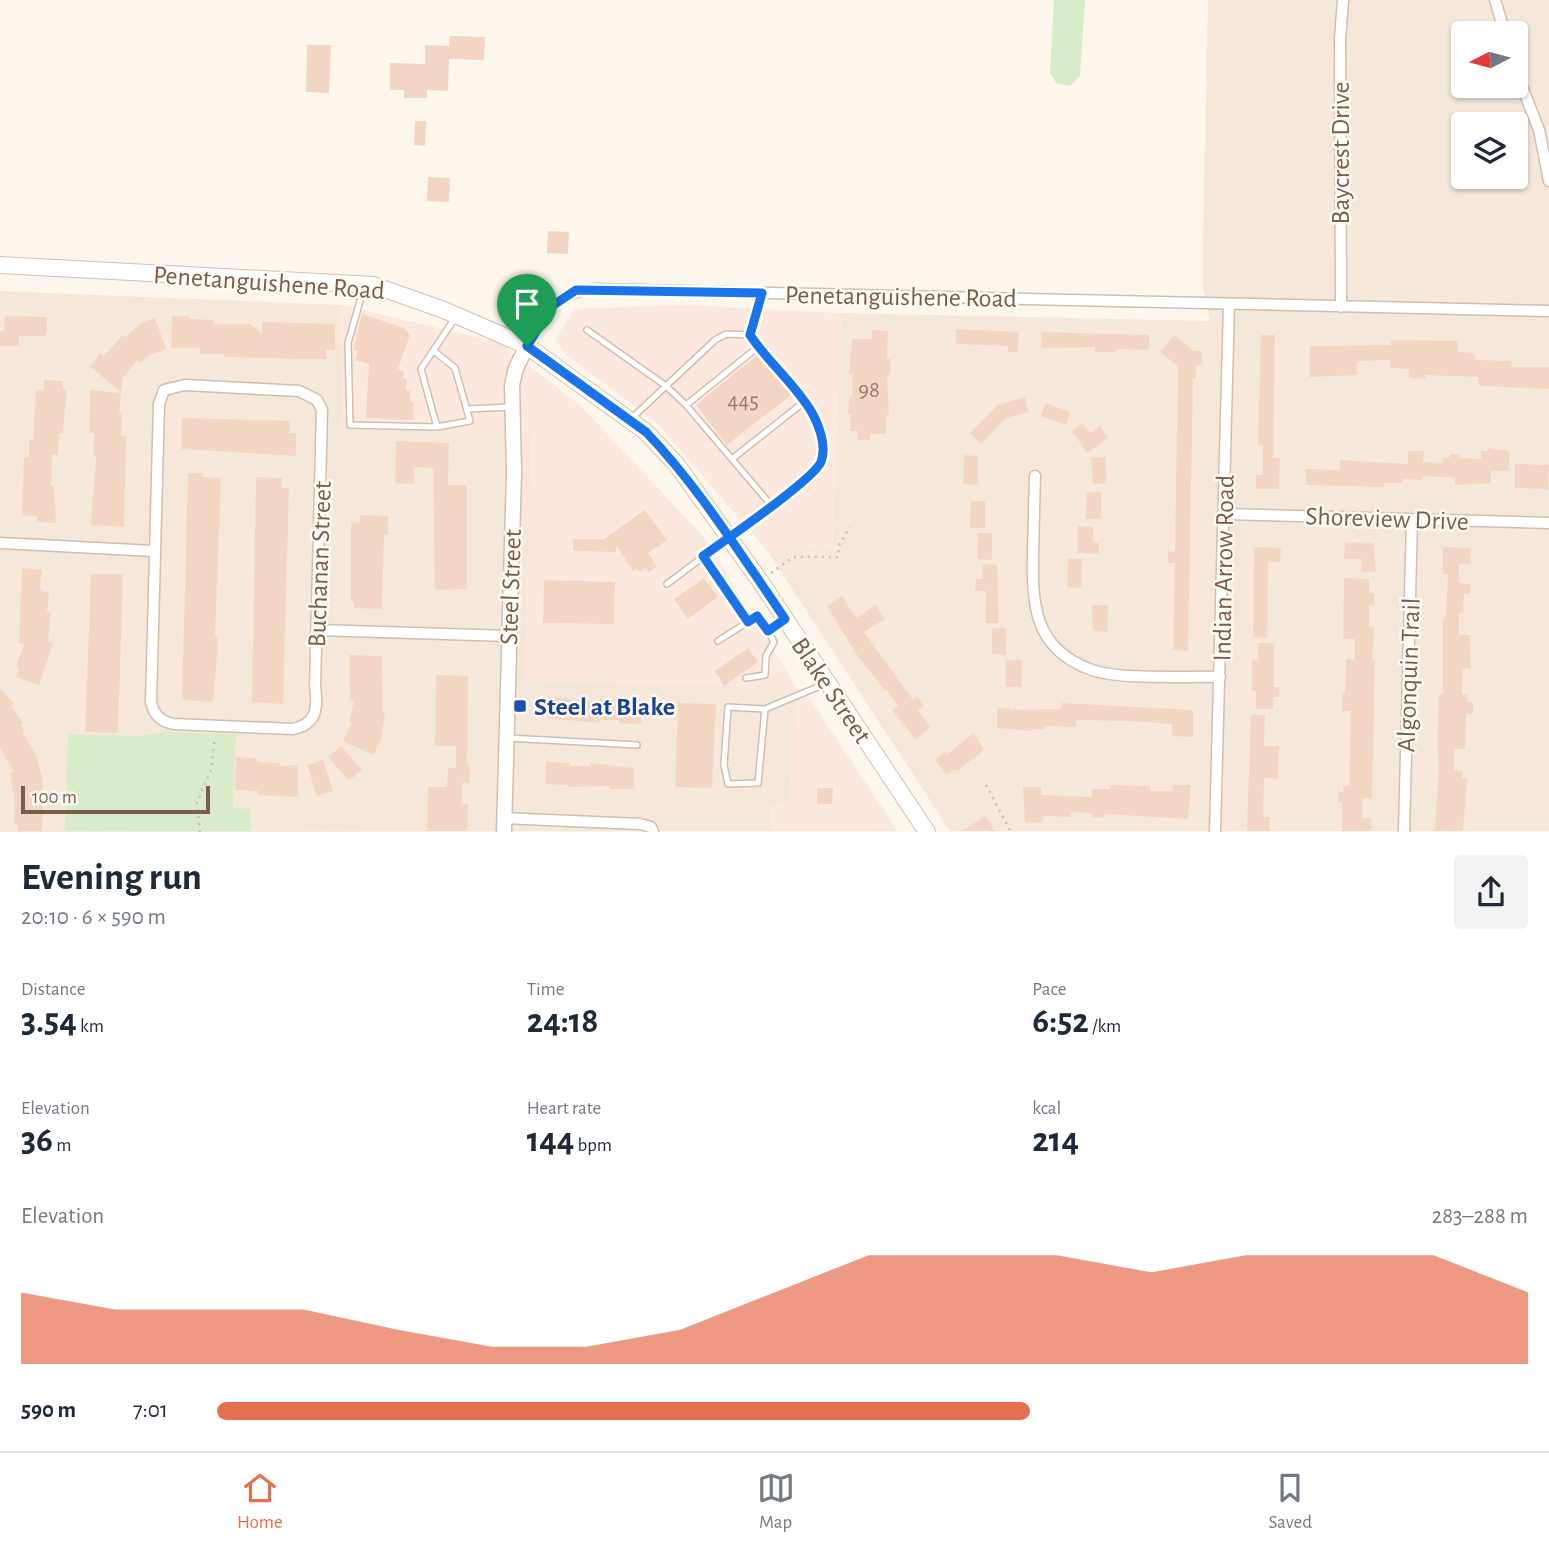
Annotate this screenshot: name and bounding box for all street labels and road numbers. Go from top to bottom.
street label: Baycrest Drive [1328,82,1354,224]
street label: Penetanguishene Road [152,262,386,304]
street label: Penetanguishene Road [785,282,1017,312]
street label: Indian Arrow Road [1209,474,1239,662]
street label: Buchanan Street [304,480,336,648]
street label: Shoreview Drive [1305,503,1469,535]
street label: Steel Street [496,529,526,646]
street label: Algonquin Trail [1393,597,1425,753]
street label: Blake Street [786,633,876,748]

